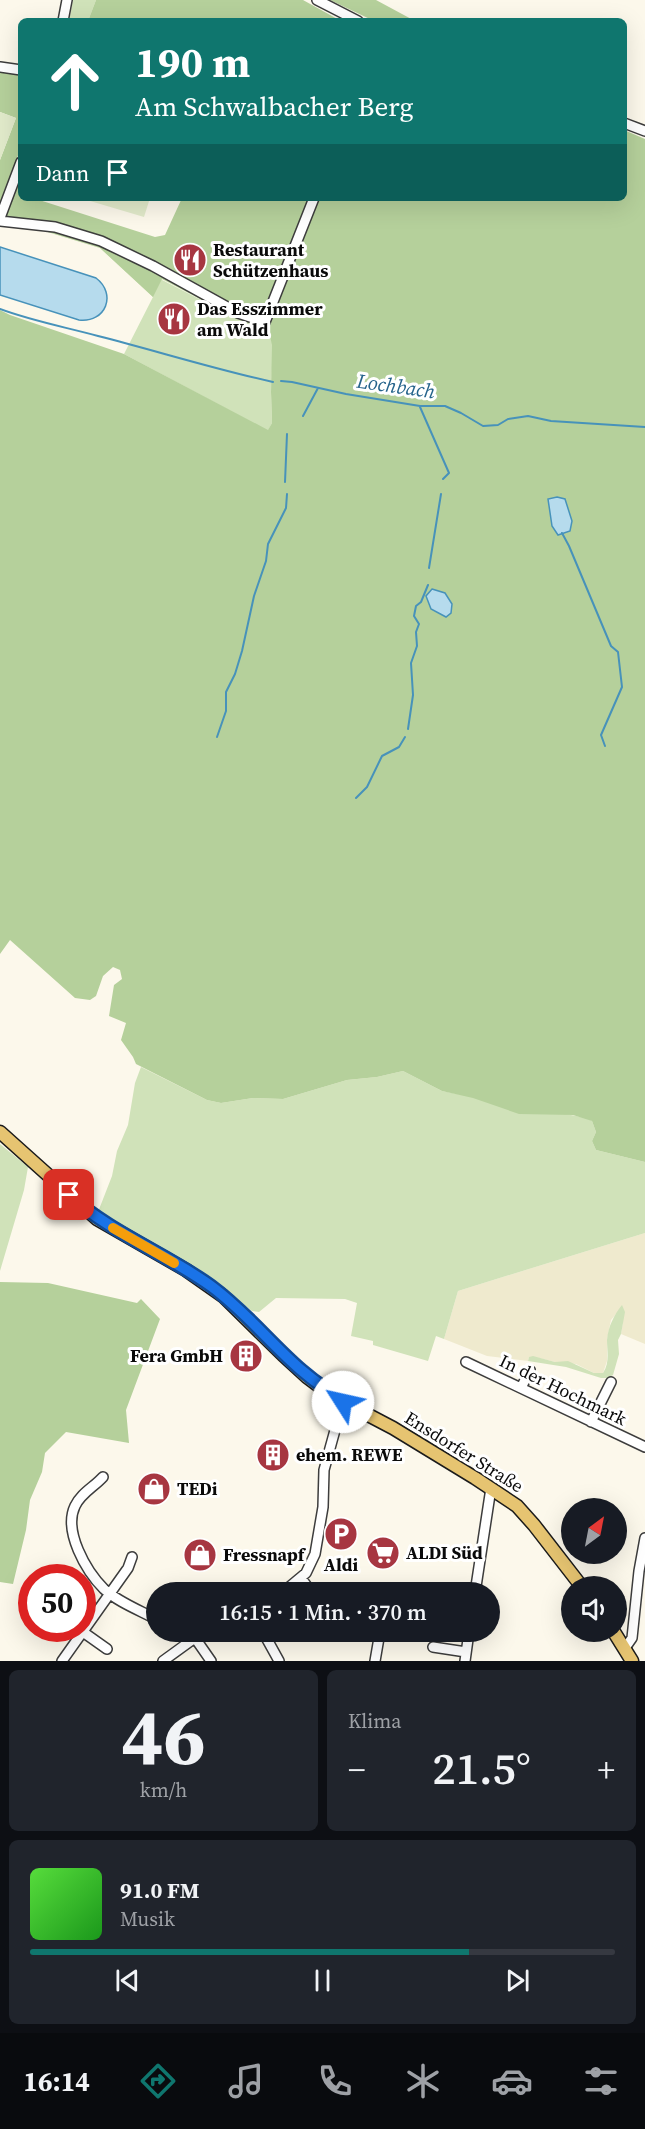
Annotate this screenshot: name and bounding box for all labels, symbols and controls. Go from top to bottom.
text: 190 m [135,33,250,91]
icon: ahead [36,42,114,120]
text: Am Schwalbacher Berg [135,88,413,125]
icon: arrive [101,156,134,189]
text: Dann [36,158,89,188]
place label: Restaurant Schützenhaus [213,237,328,283]
restaurant icon: Restaurant Schützenhaus [172,242,208,278]
place label: Das Esszimmer am Wald [197,296,323,342]
restaurant icon: Das Esszimmer am Wald [156,301,192,337]
water label: Lochbach [354,367,437,405]
pin [43,1169,94,1220]
icon: arrive [52,1178,85,1211]
building icon: Fera GmbH [228,1338,264,1374]
place label: Fera GmbH [130,1343,223,1368]
street label: In der Hochmark [495,1348,631,1431]
position arrow [311,1370,375,1434]
street label: Ensdorfer Straße [400,1405,528,1498]
building icon: ehem. REWE [255,1437,291,1473]
place label: ehem. REWE [296,1442,403,1467]
shop icon: TEDi [136,1471,172,1507]
place label: TEDi [177,1476,218,1501]
north arrow [561,1498,627,1564]
map controls [561,1498,627,1642]
parking icon: Aldi [323,1516,359,1552]
supermarket icon: ALDI Süd [365,1535,401,1571]
shop icon: Fressnapf [182,1537,218,1573]
place label: ALDI Süd [406,1540,483,1565]
place label: Fressnapf [223,1542,307,1567]
place label: Aldi [324,1552,358,1577]
speed limit sign: 50 [18,1564,96,1642]
button: sound [561,1576,627,1642]
text: 16:15 · 1 Min. · 370 m [219,1597,427,1627]
text: 46 [121,1683,206,1790]
text: Klima [348,1707,401,1735]
text: 21.5° [432,1737,531,1799]
text: − [348,1747,366,1792]
text: + [598,1747,615,1792]
text: km/h [140,1776,187,1804]
text: 91.0 FM [120,1875,199,1905]
text: Musik [120,1905,175,1933]
icon: previous [111,1964,144,1997]
icon: pause [306,1964,339,1997]
icon: next [501,1964,534,1997]
icon: directions [137,2060,179,2102]
icon: music [225,2060,267,2102]
icon: phone [314,2060,356,2102]
icon: climate [402,2060,444,2102]
icon: car [491,2060,533,2102]
icon: filters [580,2060,622,2102]
text: 16:14 [23,2063,90,2100]

